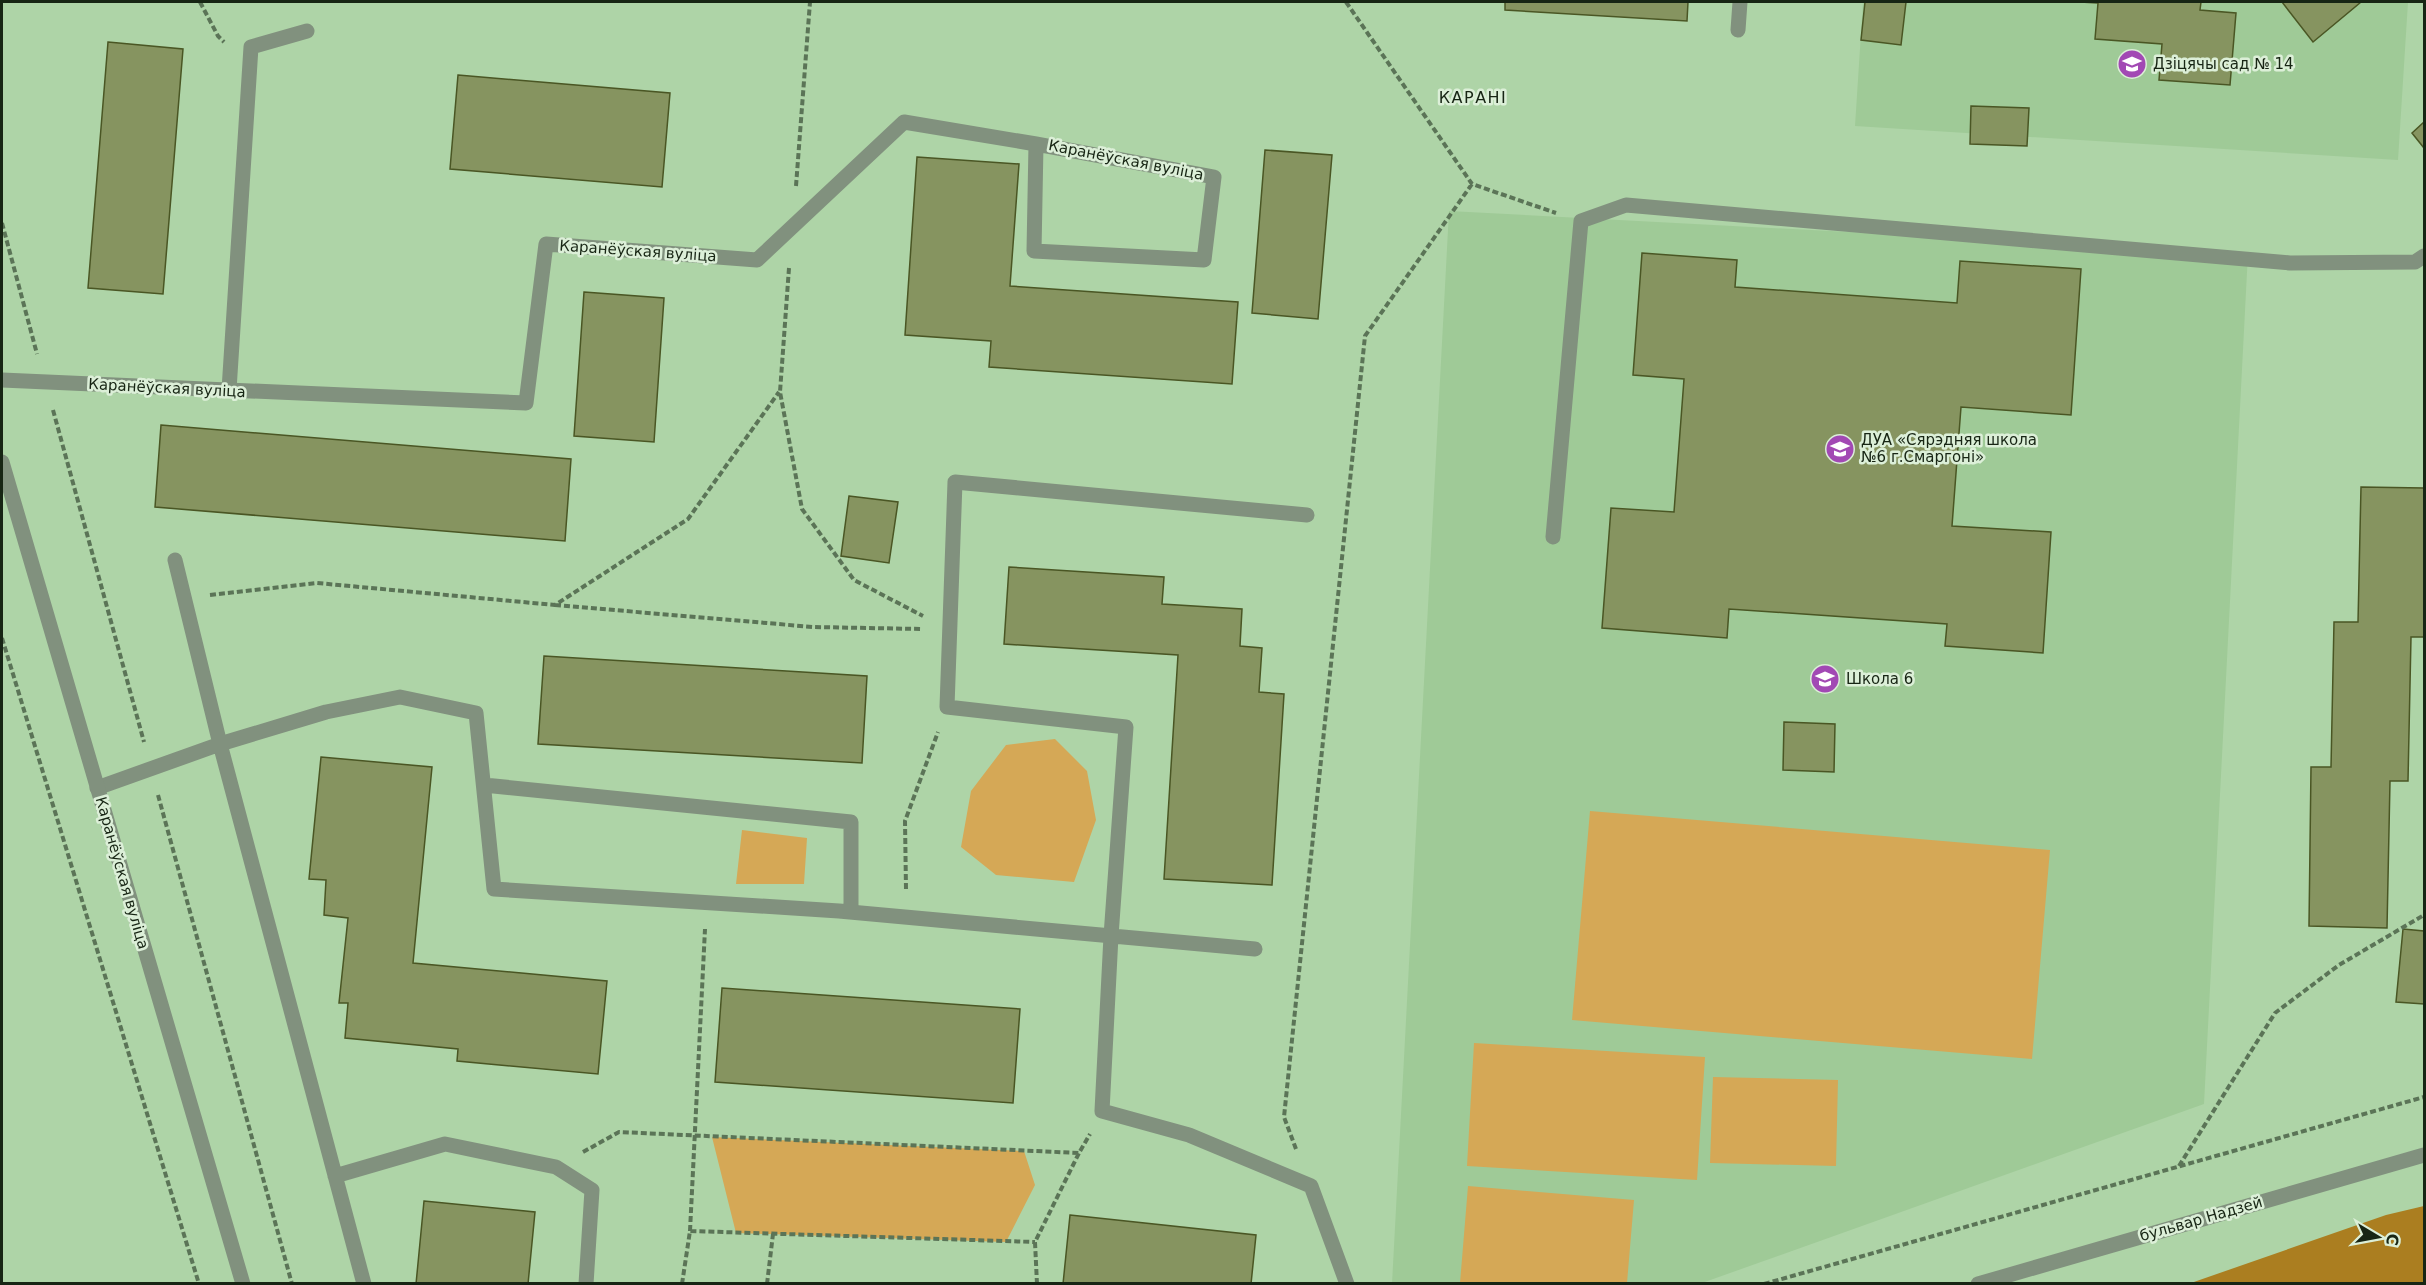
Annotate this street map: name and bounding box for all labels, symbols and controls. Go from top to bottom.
school or university icon: Дзіцячы сад № 14 [2116,48,2148,80]
place label: Дзіцячы сад № 14 [2153,55,2294,73]
district label: КАРАНІ [1439,88,1507,107]
street label: Каранёўская вуліца [1047,136,1205,184]
street label: Каранёўская вуліца [559,237,717,265]
street label: Каранёўская вуліца [88,375,246,401]
place label: ДУА «Сярэдняя школа №6 г.Смаргоні» [1861,431,2037,466]
school or university icon: ДУА «Сярэдняя школа №6 г.Смаргоні» [1824,433,1856,465]
school or university icon: Школа 6 [1809,663,1841,695]
place label: Школа 6 [1846,670,1913,688]
street label: Каранёўская вуліца [92,795,152,951]
street label: бульвар Надзей [2138,1193,2264,1245]
north arrow [2348,1207,2408,1267]
text: С [2382,1232,2403,1247]

